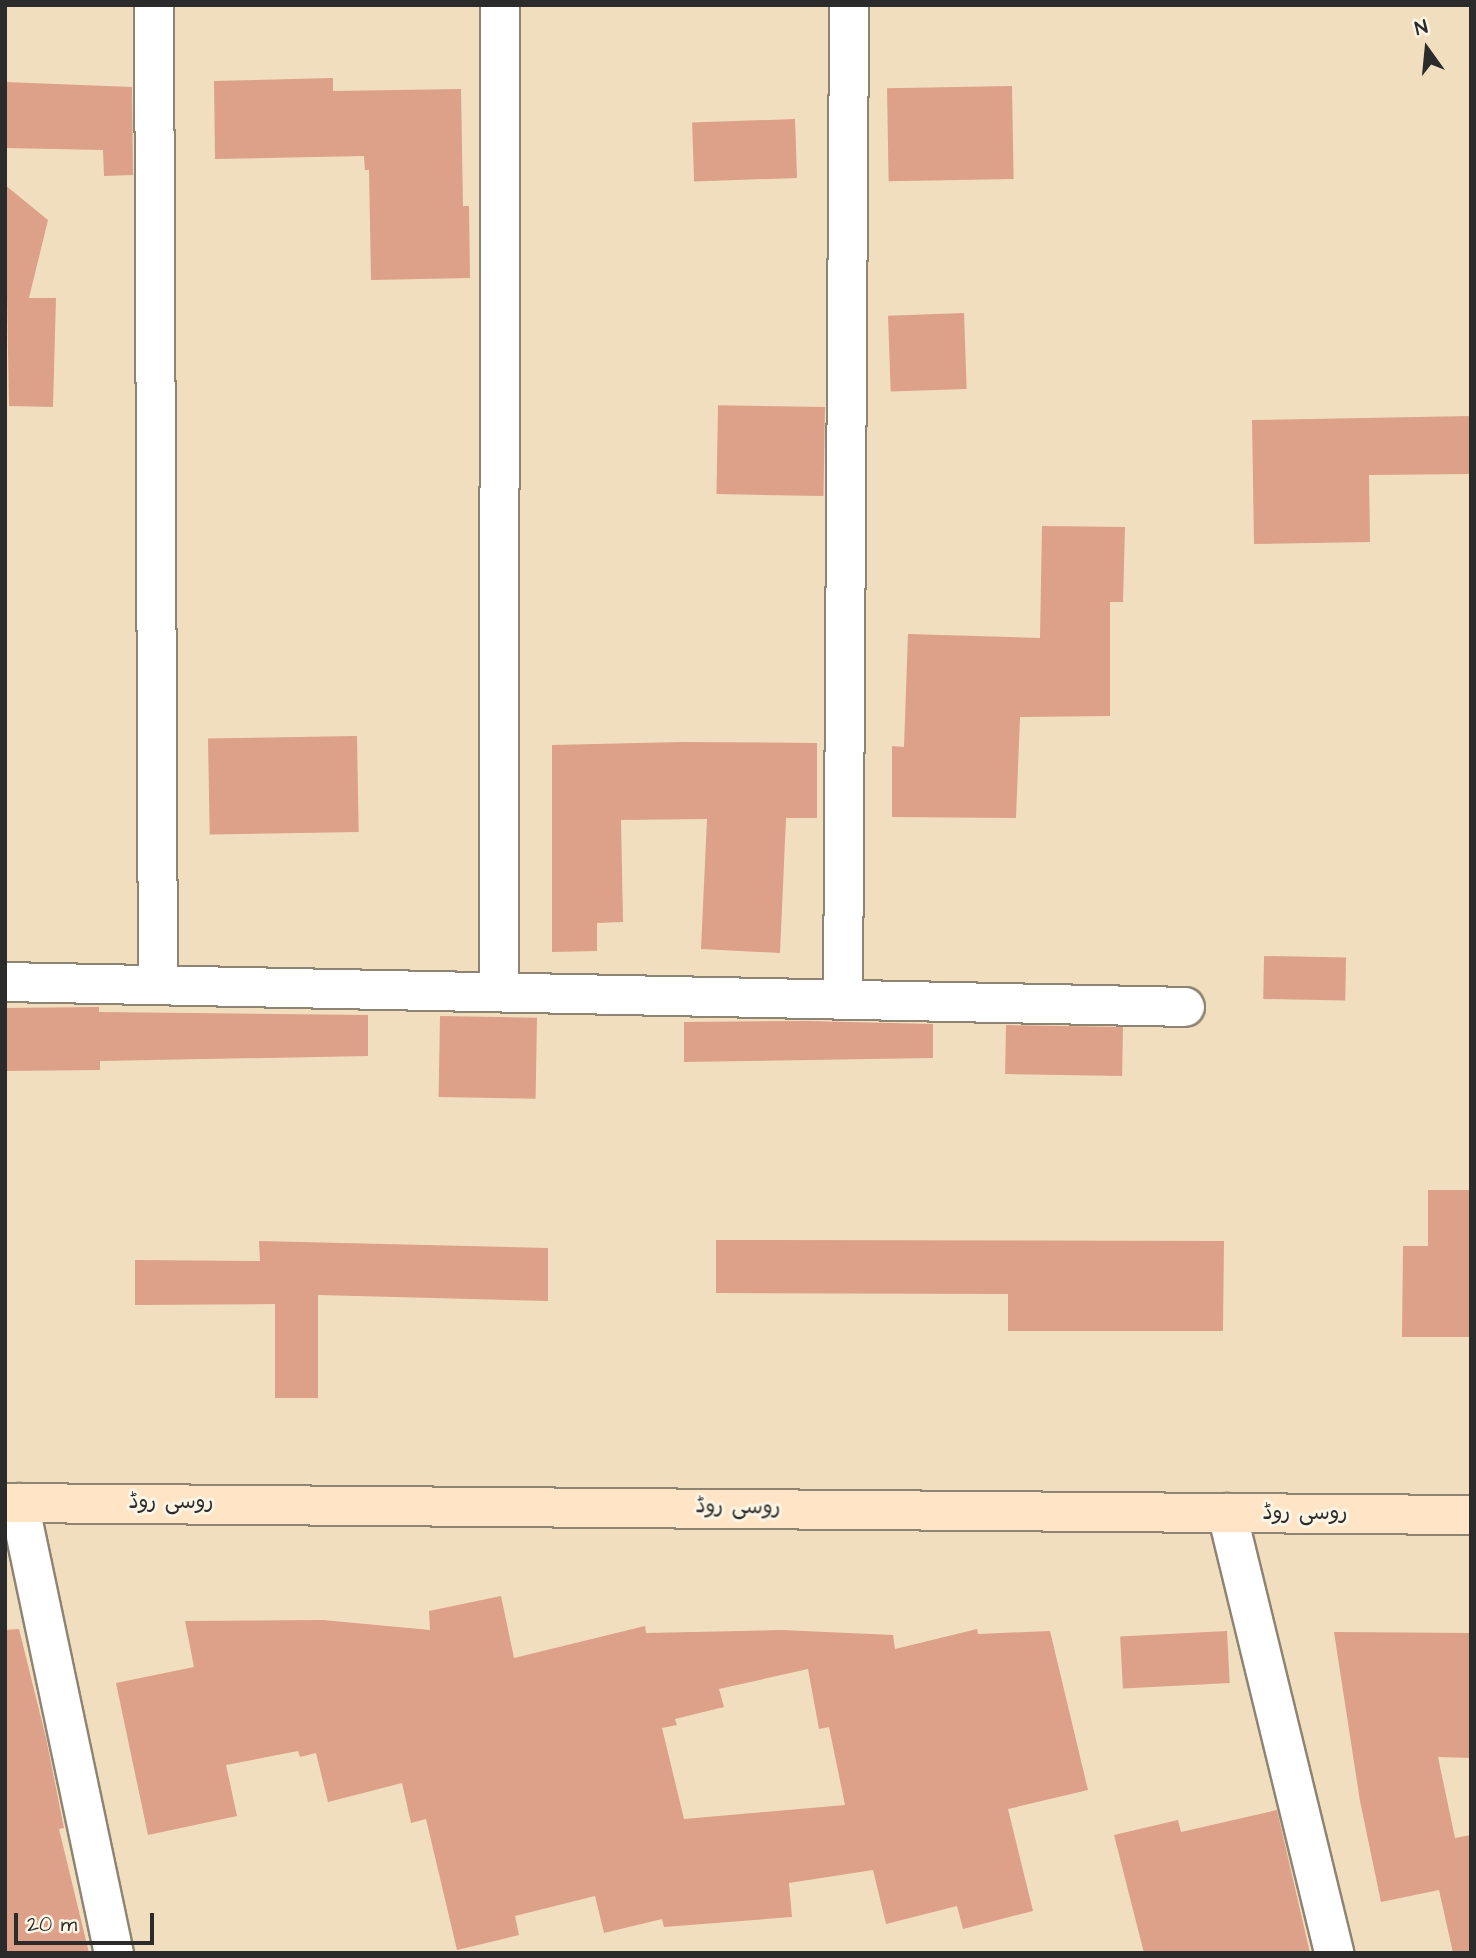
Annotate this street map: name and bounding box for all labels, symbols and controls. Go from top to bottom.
north arrow [1392,14,1462,84]
text: N [1412,14,1431,43]
street label: روسی روڈ [128,1489,214,1515]
street label: روسی روڈ [695,1494,781,1520]
street label: روسی روڈ [1262,1500,1348,1526]
scale bar [18,1898,158,1942]
text: 20 m [27,1910,77,1939]

